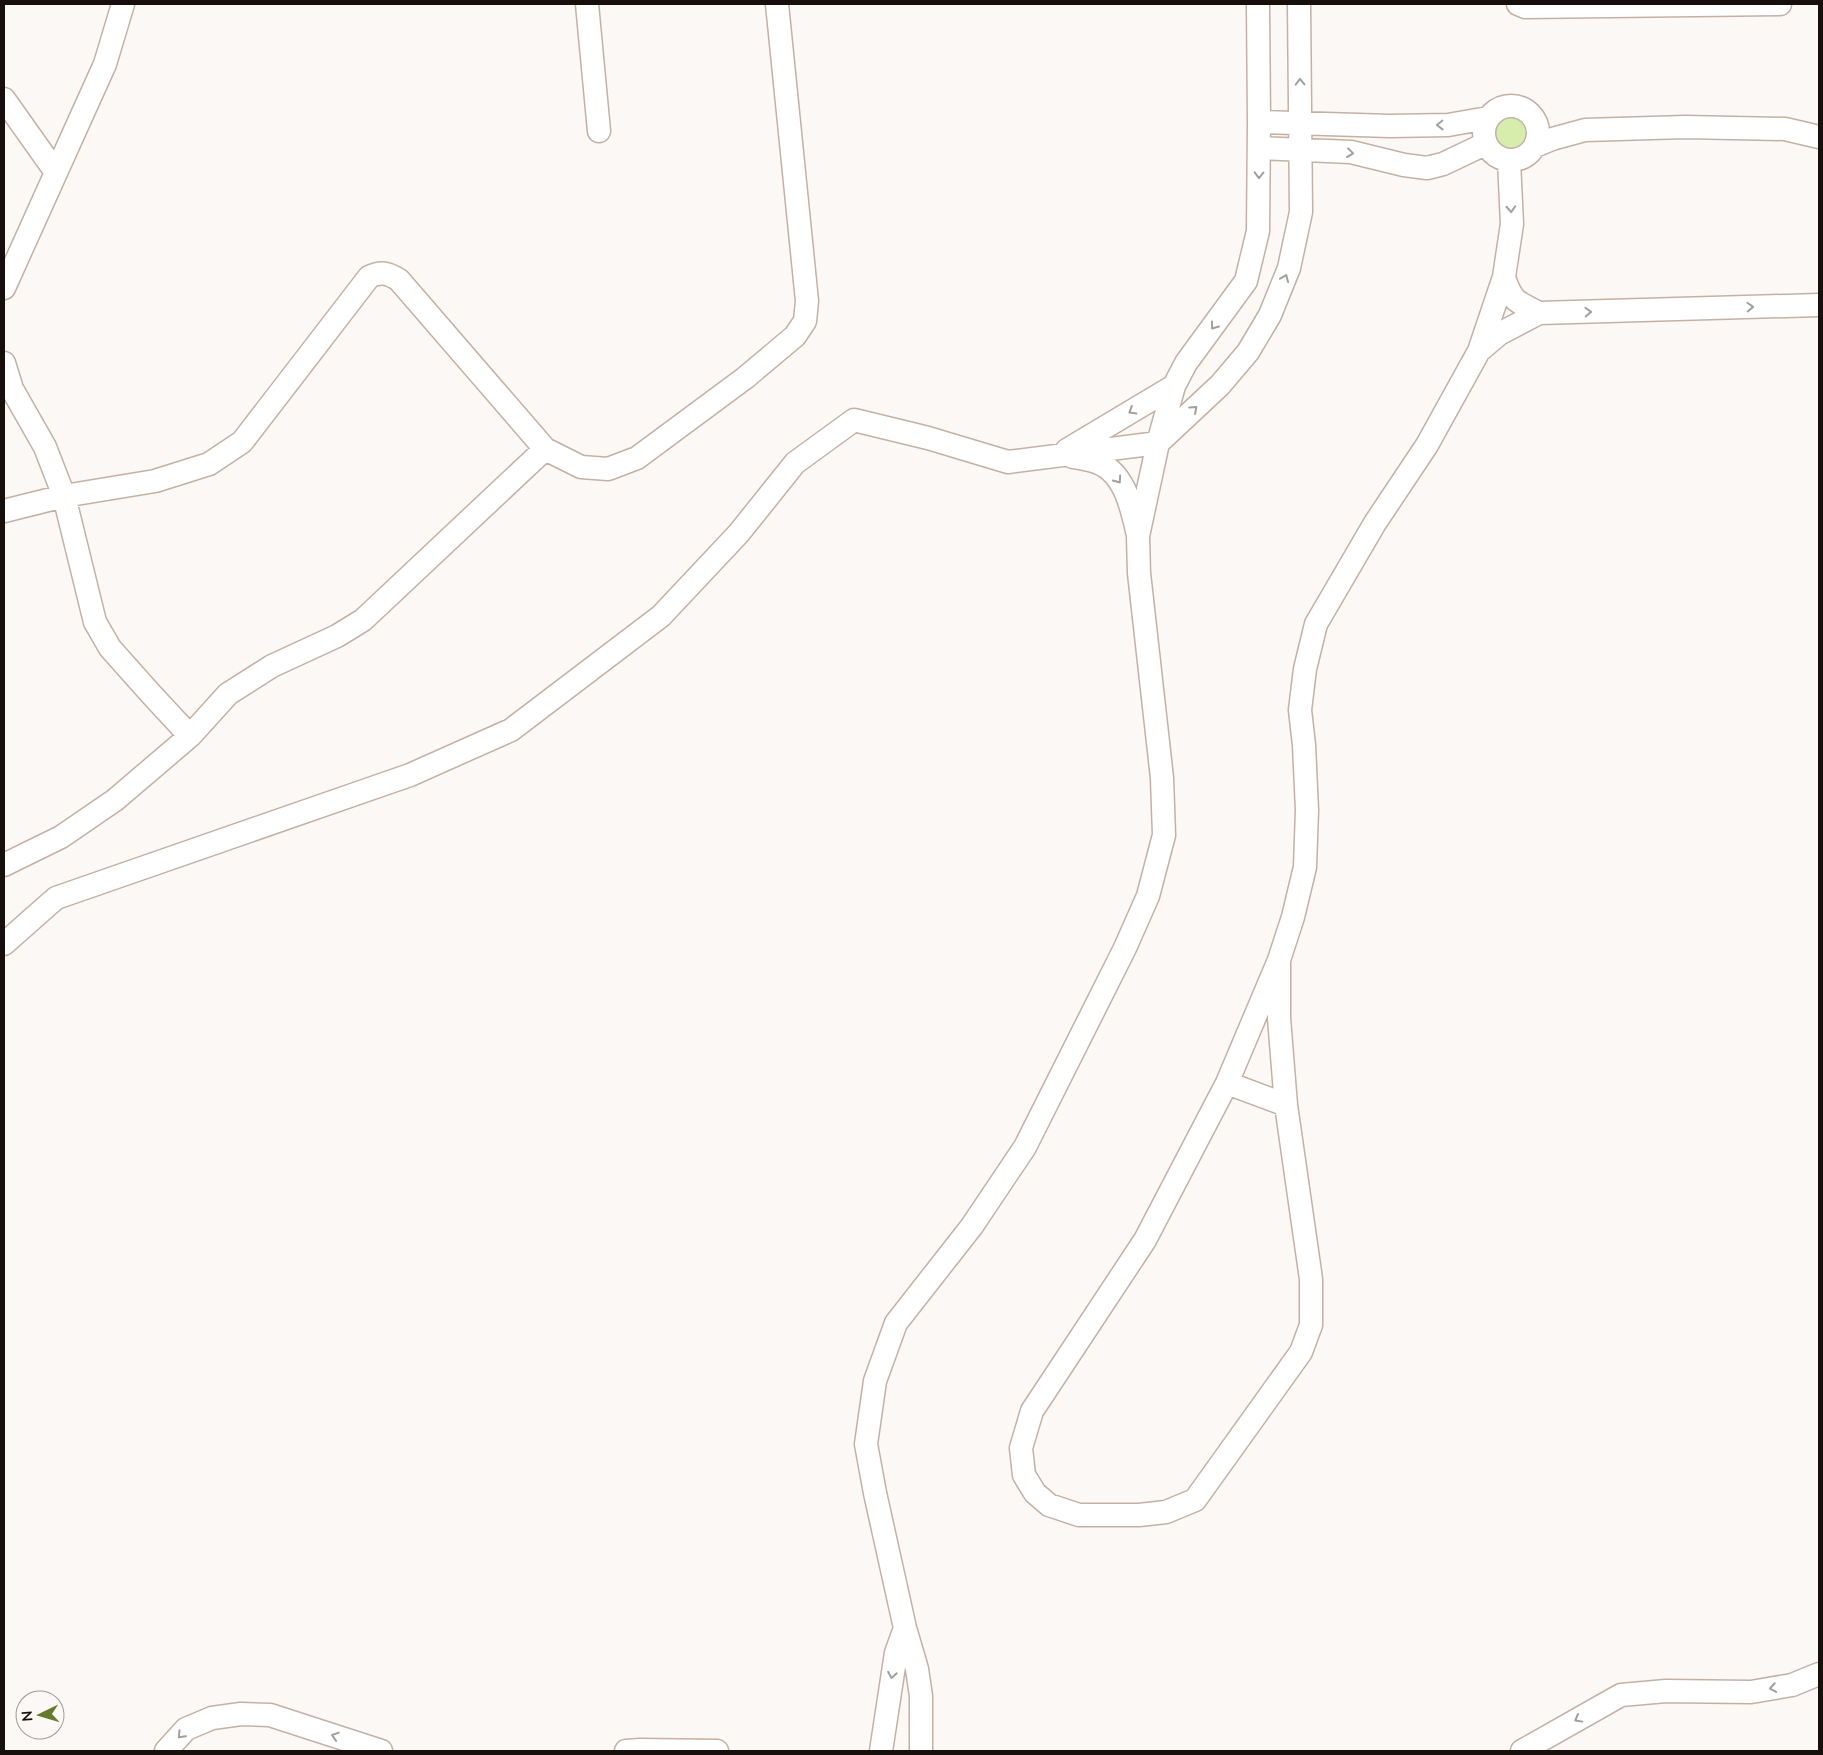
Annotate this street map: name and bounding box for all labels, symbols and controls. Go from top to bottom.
one-way arrow [1295,78,1305,86]
one-way arrow [1435,120,1443,130]
one-way arrow [1346,147,1354,158]
one-way arrow [1254,172,1264,179]
one-way arrow [1506,206,1517,214]
one-way arrow [1279,274,1290,283]
one-way arrow [1746,302,1754,313]
one-way arrow [1584,307,1592,317]
one-way arrow [1211,320,1220,330]
one-way arrow [1129,405,1138,415]
one-way arrow [1188,406,1197,415]
one-way arrow [1112,474,1121,483]
one-way arrow [887,1671,897,1680]
one-way arrow [1768,1683,1777,1693]
north arrow [15,1690,65,1740]
text: N [18,1710,35,1722]
one-way arrow [1574,1712,1583,1722]
one-way arrow [178,1729,187,1738]
one-way arrow [331,1732,339,1742]

